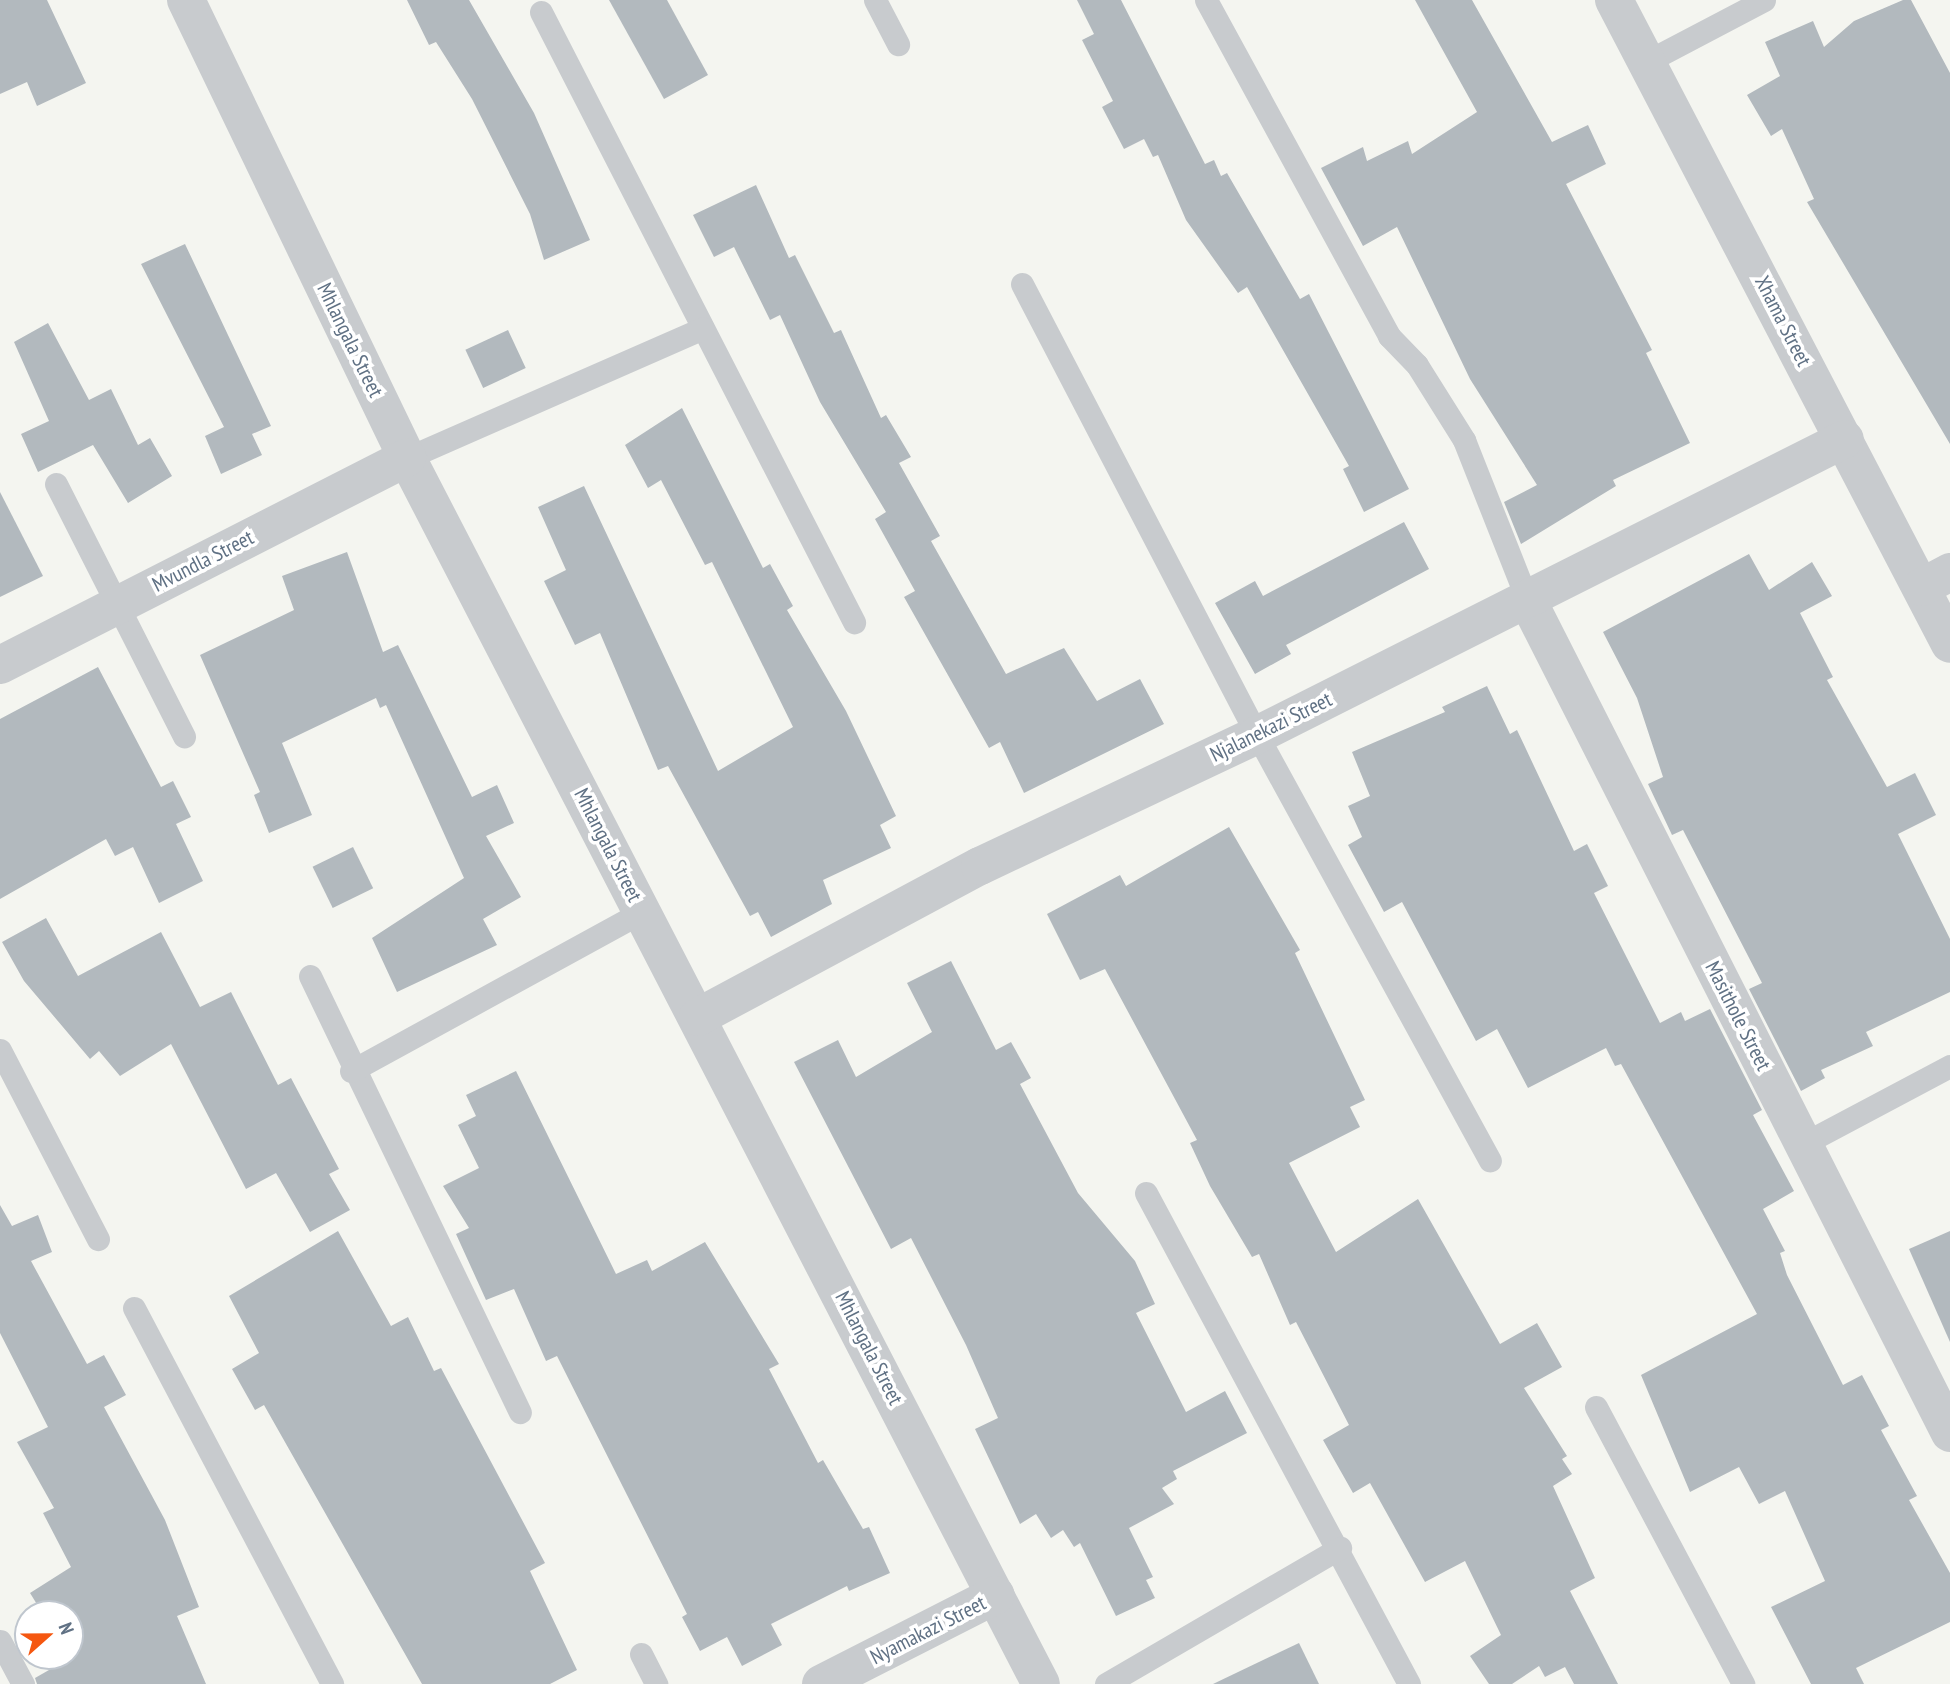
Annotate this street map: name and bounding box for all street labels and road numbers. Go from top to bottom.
street label: Xhama Street [1749,272,1817,370]
street label: Mhlangala Street [312,279,388,401]
street label: Mvundla Street [148,525,258,597]
street label: Njalanekazi Street [1206,687,1336,767]
street label: Mhlangala Street [569,784,647,906]
street label: Masithole Street [1700,957,1776,1075]
street label: Mhlangala Street [830,1287,908,1409]
street label: Nyamakazi Street [866,1590,990,1670]

